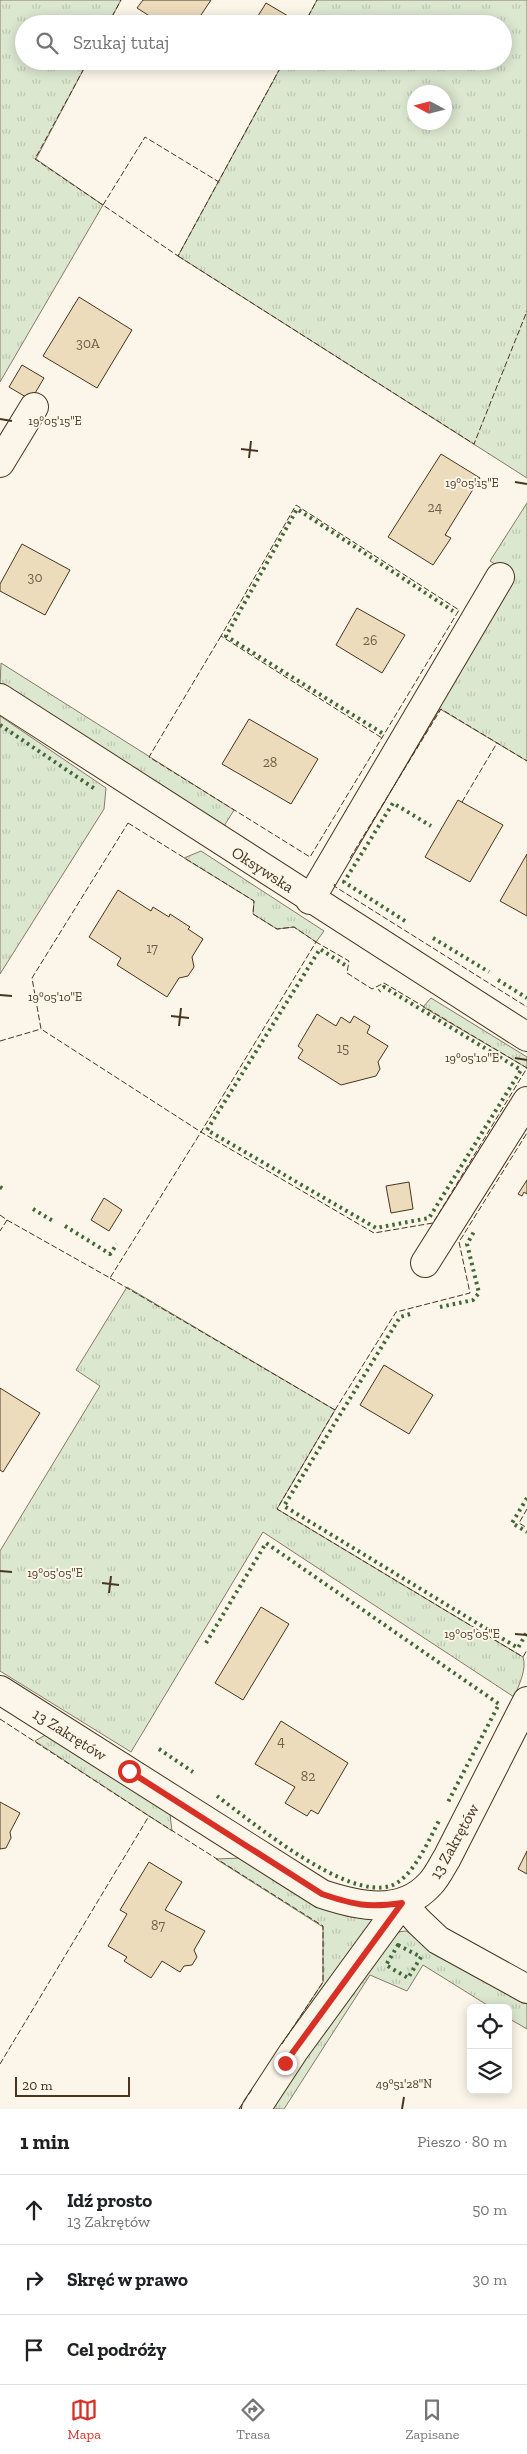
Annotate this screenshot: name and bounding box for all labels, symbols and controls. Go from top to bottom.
search box [15,15,512,70]
icon: search [33,29,61,57]
text: Szukaj tutaj [73,31,169,54]
north arrow [407,85,452,130]
house number: 30A [76,335,101,352]
text: 19°05'15"E [28,414,82,428]
text: 19°05'15"E [445,476,499,490]
house number: 24 [428,499,443,516]
house number: 30 [28,569,42,586]
house number: 26 [363,632,377,649]
house number: 28 [263,754,277,771]
street label: Oksywska [228,842,298,897]
house number: 17 [146,940,158,957]
text: 19°05'10"E [28,990,82,1004]
house number: 15 [337,1040,349,1057]
text: 19°05'10"E [445,1051,499,1065]
text: 19°05'05"E [27,1566,83,1580]
text: 19°05'05"E [444,1627,500,1641]
street label: 13 Zakrętów [29,1704,111,1765]
house number: 4 [277,1733,285,1750]
route start [118,1760,141,1783]
house number: 82 [301,1768,315,1785]
street label: 13 Zakrętów [426,1800,483,1882]
house number: 87 [151,1917,165,1934]
map controls [467,2004,512,2094]
button: locate [467,2004,512,2049]
button: layers [467,2049,512,2094]
route end [274,2052,297,2075]
scale bar [15,2074,130,2097]
text: 20 m [22,2077,53,2094]
text: 49°51'28"N [376,2077,432,2091]
text: 1 min [20,2129,70,2154]
text: Pieszo · 80 m [417,2132,507,2151]
text: Idź prosto [67,2189,152,2212]
icon: ahead [20,2196,48,2224]
text: 50 m [472,2200,507,2219]
text: 13 Zakrętów [67,2212,150,2231]
icon: right [20,2266,48,2294]
text: Skręć w prawo [67,2268,188,2291]
text: 30 m [473,2270,507,2289]
icon: arrive [20,2336,48,2364]
text: Cel podróży [67,2338,166,2361]
tab: Mapa [68,2396,101,2443]
tab: Trasa [236,2396,270,2443]
tab: Zapisane [405,2396,459,2443]

